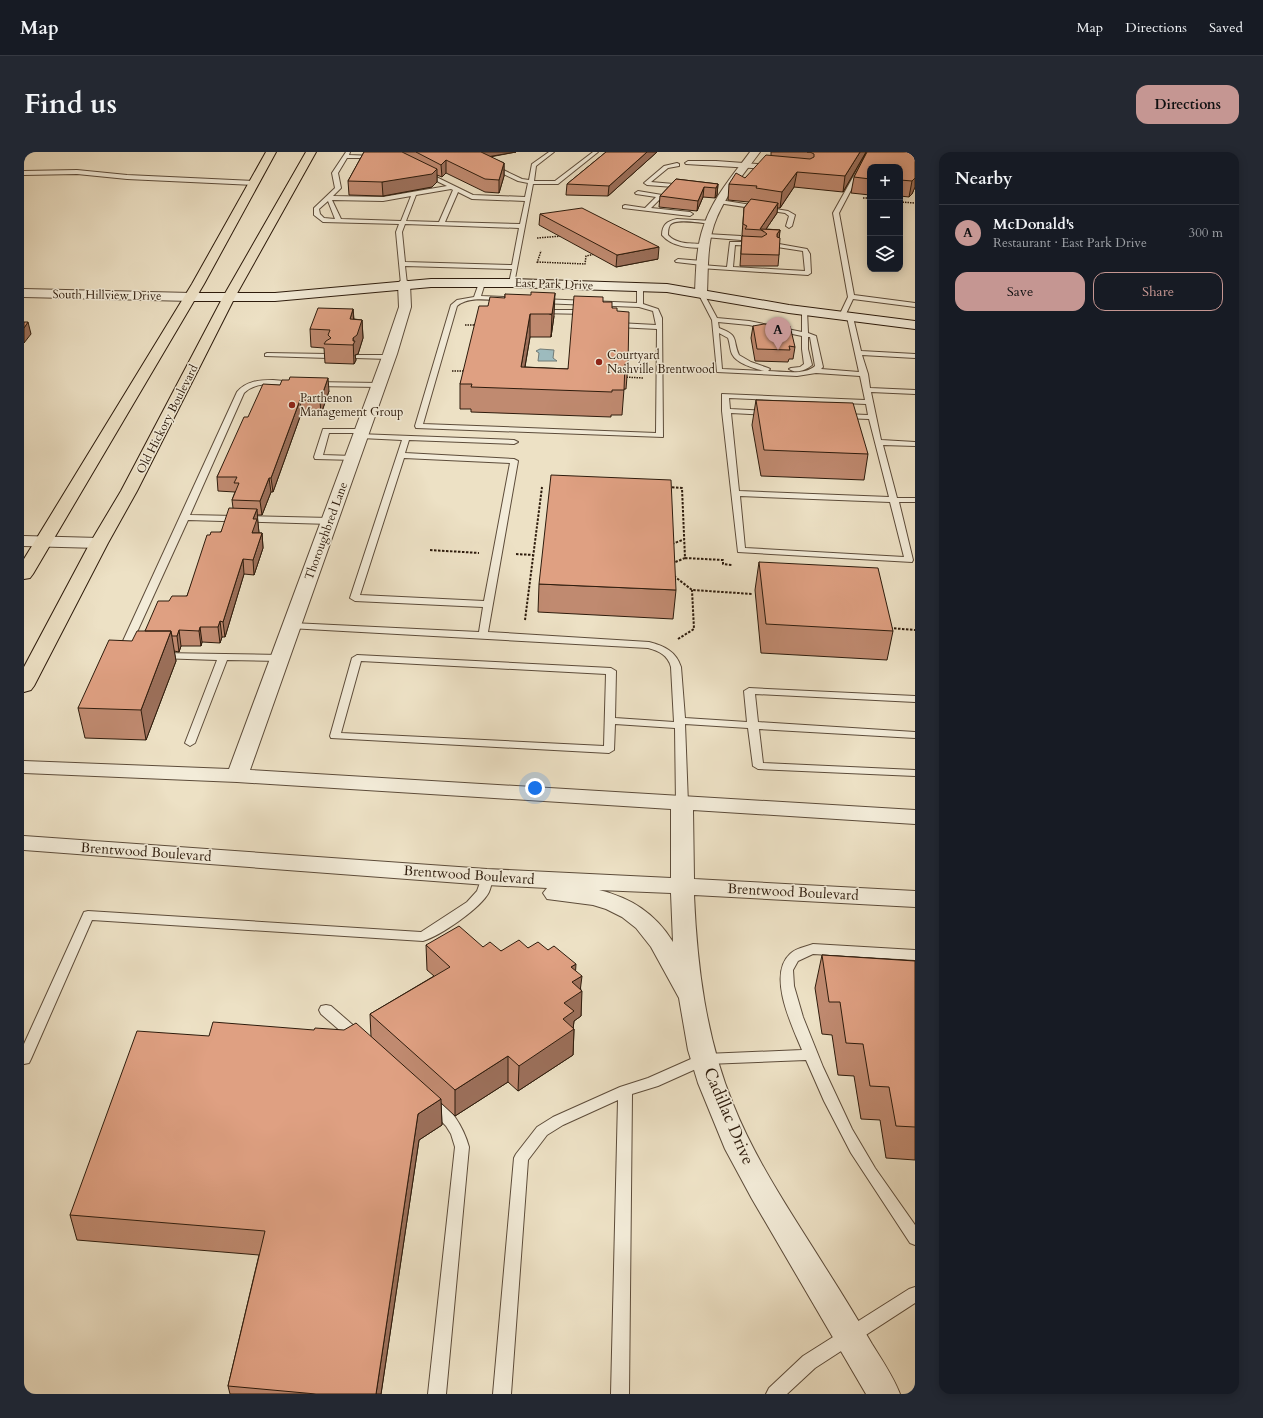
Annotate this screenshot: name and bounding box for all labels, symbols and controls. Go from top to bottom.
text: Map [20,15,59,41]
text: Map [1077,18,1103,37]
text: Directions [1125,18,1187,37]
text: Saved [1209,18,1243,37]
text: Find us [24,85,117,123]
button: Directions [1136,85,1239,124]
map controls [867,164,903,272]
button: + [867,164,903,200]
text: Nearby [955,167,1012,190]
button: − [867,200,903,236]
text: McDonald's [993,214,1074,234]
text: A [963,224,973,242]
text: 300 m [1189,224,1223,242]
text: Restaurant · East Park Drive [993,234,1147,252]
button: layers [867,236,903,272]
button: Save [955,272,1085,311]
button: Share [1093,272,1223,311]
street label: East Park Drive [514,275,594,293]
street label: South Hillview Drive [52,286,162,304]
pin: A [765,317,791,350]
place label: Courtyard Nashville Brentwood [607,347,715,377]
marker: Courtyard Nashville Brentwood [594,357,604,367]
street label: Old Hickory Boulevard [133,361,202,476]
place label: Parthenon Management Group [300,390,403,420]
marker: Parthenon Management Group [287,400,297,410]
street label: Thoroughbred Lane [301,480,351,582]
your location [525,778,545,798]
street label: Brentwood Boulevard [80,838,213,866]
street label: Brentwood Boulevard [403,861,536,889]
street label: Brentwood Boulevard [727,879,860,905]
street label: Cadillac Drive [698,1064,760,1168]

